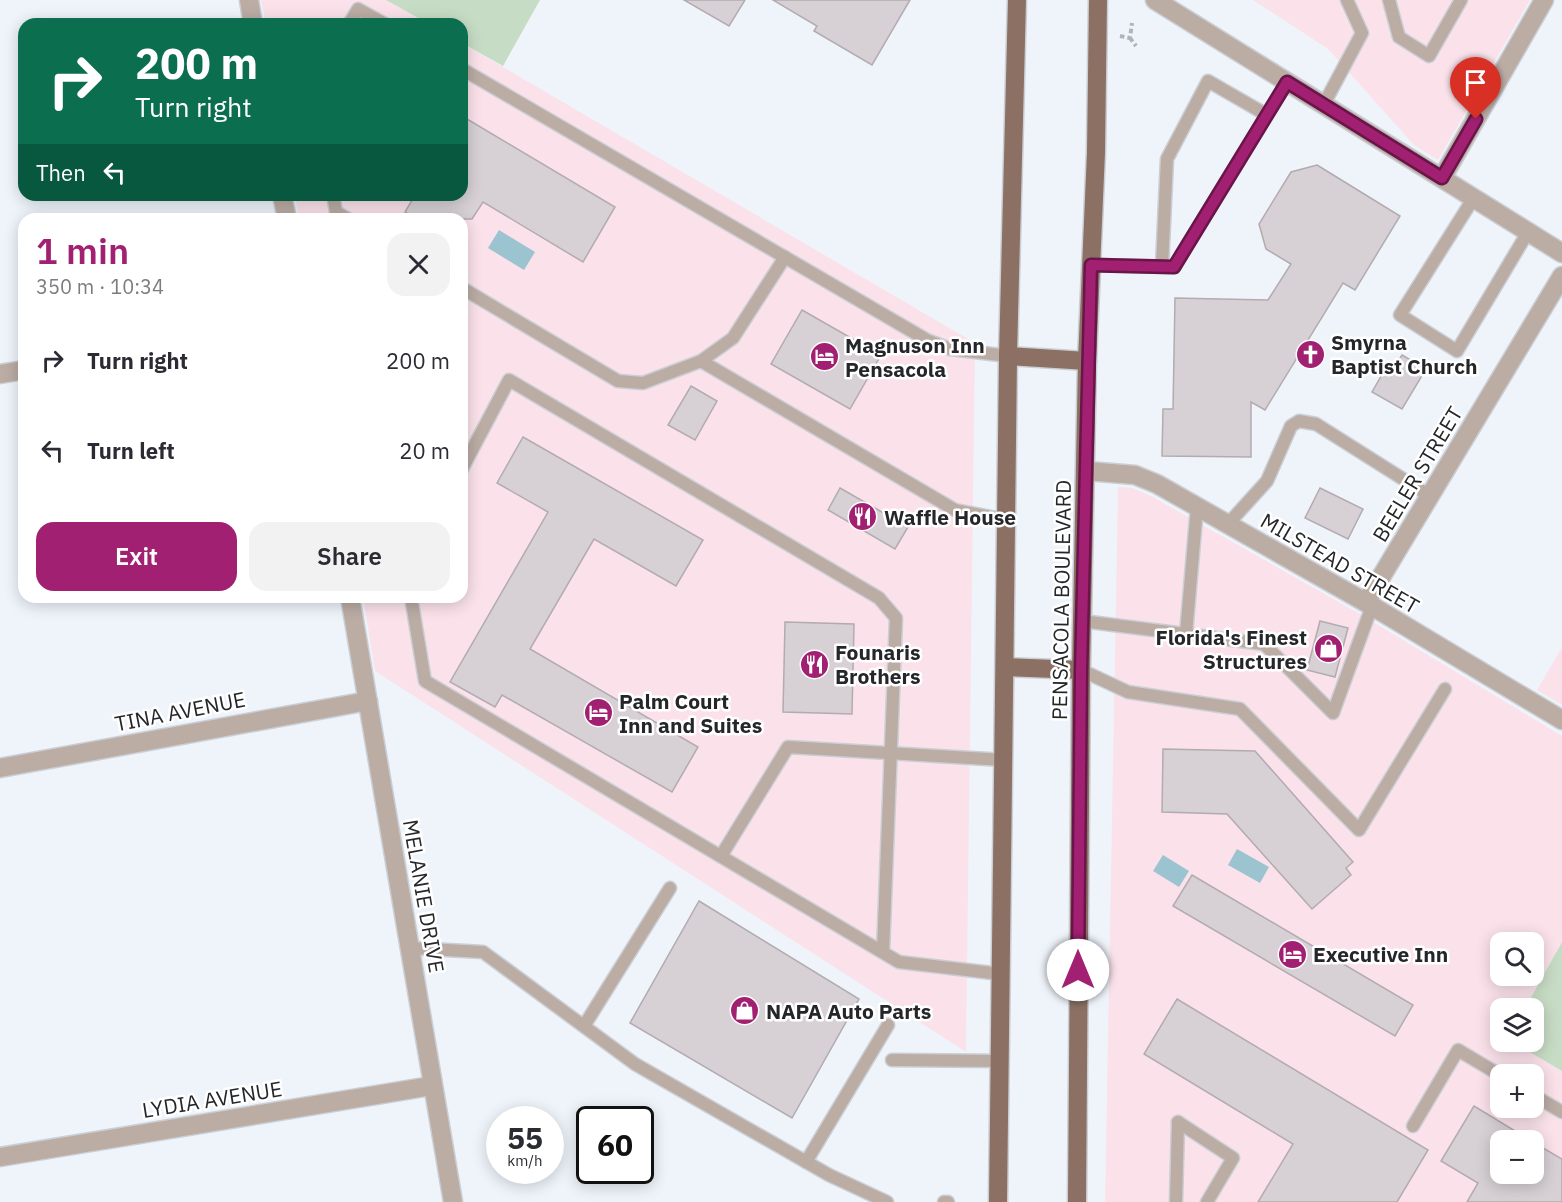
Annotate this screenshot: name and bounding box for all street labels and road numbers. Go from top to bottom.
street label: BEELER STREET [1366,401,1468,547]
street label: PENSACOLA BOULEVARD [1045,480,1077,720]
street label: MILSTEAD STREET [1256,506,1424,620]
street label: TINA AVENUE [112,685,248,737]
street label: MELANIE DRIVE [397,817,451,975]
street label: LYDIA AVENUE [140,1074,284,1124]

